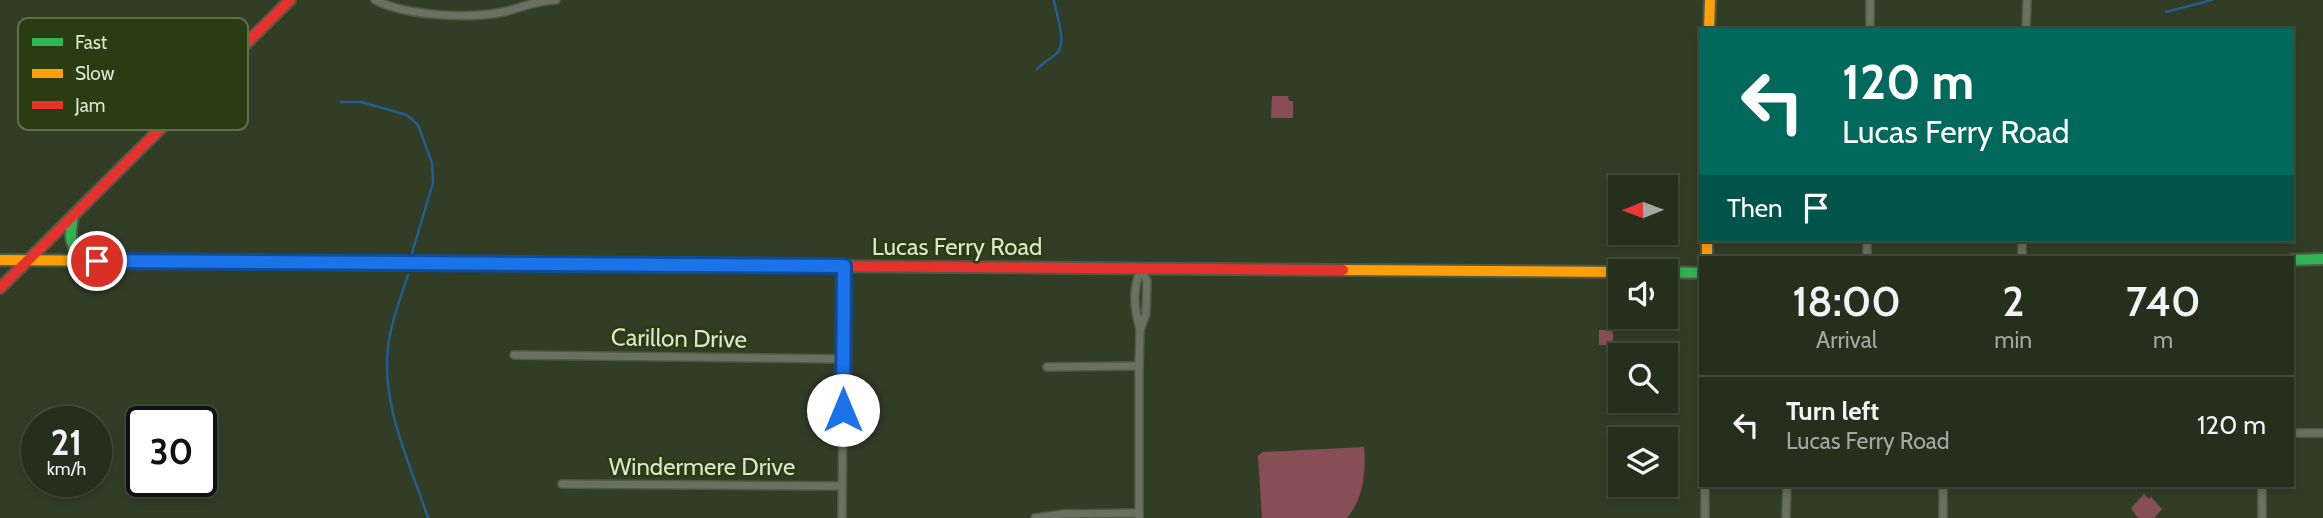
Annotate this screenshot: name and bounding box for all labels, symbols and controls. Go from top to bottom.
legend [18,18,248,130]
text: Fast [75,31,108,54]
text: 120 m [1842,52,1974,111]
icon: left [1727,56,1818,147]
text: Slow [75,62,115,85]
text: Jam [74,94,105,117]
text: Lucas Ferry Road [1842,112,2070,151]
north arrow [1608,175,1678,245]
map controls [1608,175,1678,497]
icon: arrive [1797,189,1835,227]
text: Then [1727,192,1783,224]
pin [67,231,127,291]
street label: Lucas Ferry Road [872,232,1042,261]
icon: arrive [78,242,116,280]
button: sound [1608,259,1678,329]
text: 18:00 [1792,275,1901,327]
text: 2 [2002,275,2024,327]
text: 740 [2126,275,2201,327]
street label: Carillon Drive [611,322,747,354]
text: Arrival [1816,326,1877,354]
text: min [1994,326,2032,354]
text: m [2153,326,2173,354]
button: search [1608,343,1678,413]
position arrow [806,373,880,447]
text: Turn left [1786,395,1879,427]
speed limit sign: 30 [126,406,217,497]
icon: left [1727,406,1765,444]
text: 120 m [2197,409,2266,441]
text: 21 [51,421,82,464]
button: layers [1608,427,1678,497]
text: Lucas Ferry Road [1786,427,1950,455]
street label: Windermere Drive [609,452,795,481]
text: km/h [47,458,86,480]

